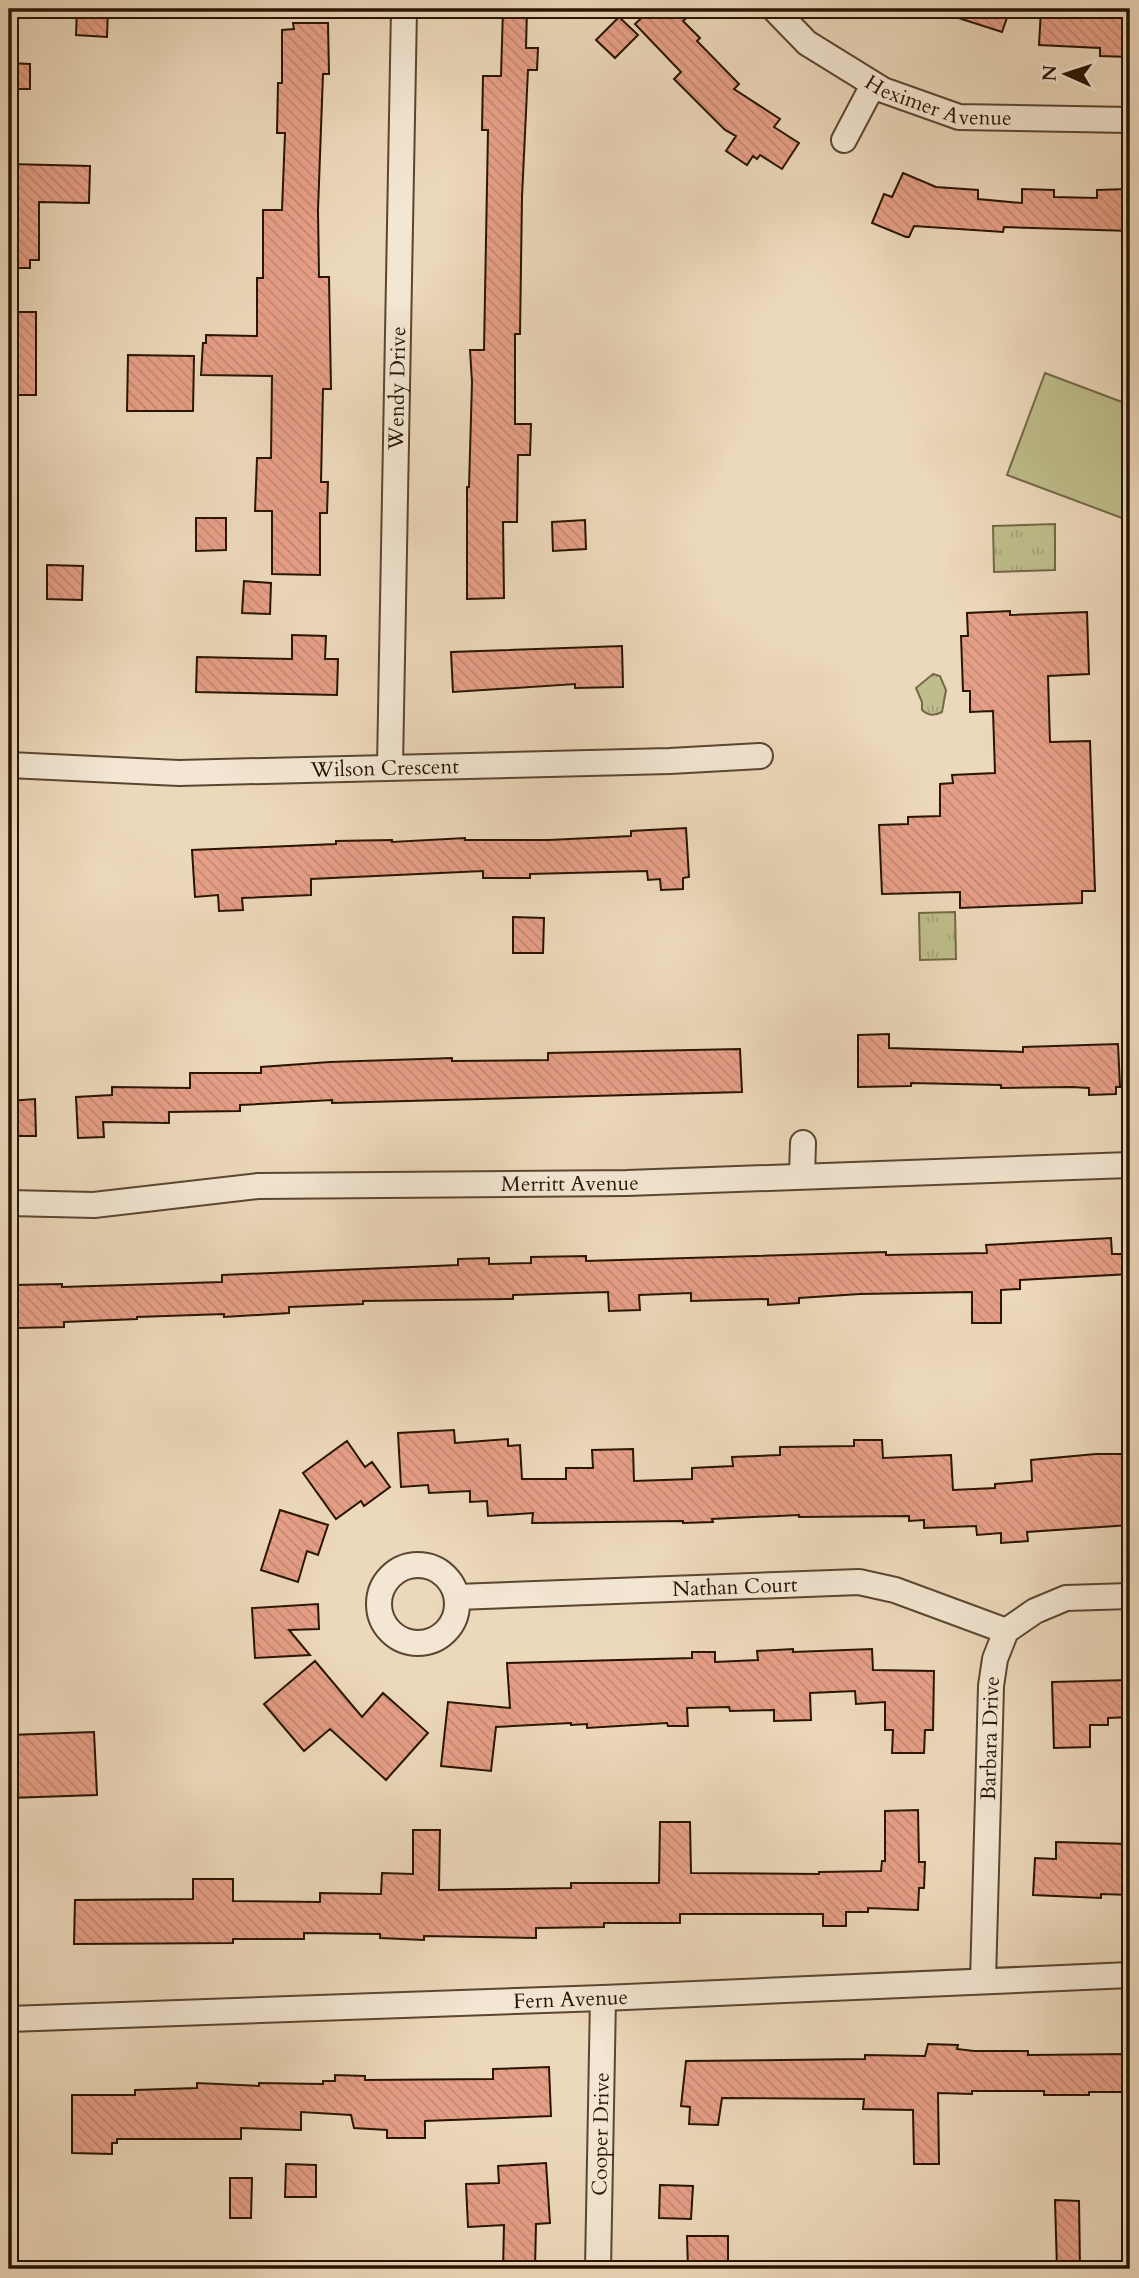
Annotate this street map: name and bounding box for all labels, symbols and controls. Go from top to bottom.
north arrow [1030,38,1100,108]
text: N [1037,64,1063,82]
street label: Heximer Avenue [859,68,1012,133]
street label: Wendy Drive [382,326,413,451]
street label: Wilson Crescent [309,752,460,785]
street label: Merritt Avenue [501,1169,639,1199]
street label: Nathan Court [672,1570,798,1604]
street label: Barbara Drive [974,1674,1007,1801]
street label: Fern Avenue [513,1983,629,2016]
street label: Cooper Drive [585,2072,617,2196]

